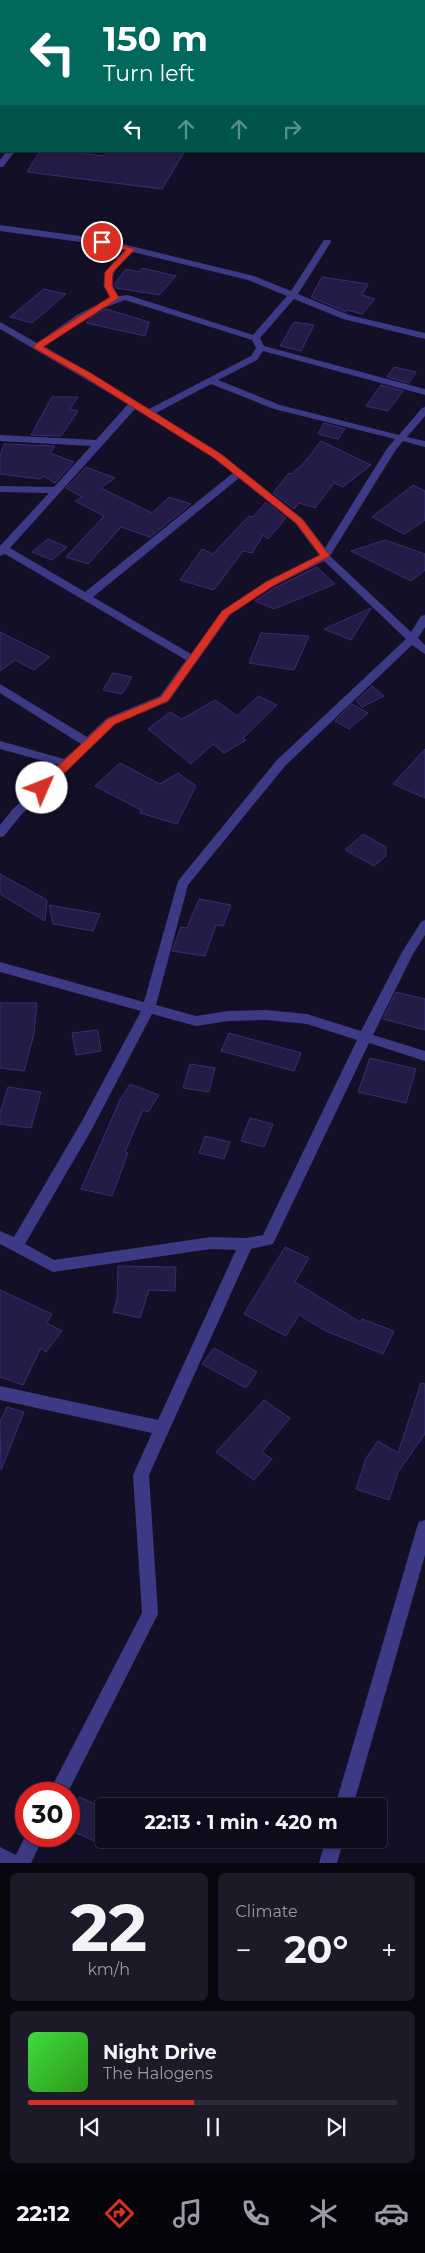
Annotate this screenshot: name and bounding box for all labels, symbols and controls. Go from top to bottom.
text: 150 m [103,17,208,60]
icon: left [20,20,85,85]
text: Turn left [103,60,195,87]
icon: left [119,115,147,143]
icon: ahead [172,115,200,143]
icon: ahead [225,115,253,143]
icon: right [278,115,306,143]
pin [81,221,123,263]
icon: arrive [88,228,116,256]
position arrow [15,761,67,813]
speed limit sign: 30 [15,1782,80,1847]
text: 22:13 · 1 min · 420 m [144,1811,338,1834]
text: 22 [70,1888,147,1967]
text: Climate [236,1902,298,1921]
text: 20° [284,1926,348,1973]
text: − [236,1933,252,1967]
text: + [381,1933,397,1967]
text: km/h [87,1960,130,1979]
text: Night Drive [103,2041,217,2064]
text: The Halogens [103,2064,213,2083]
icon: previous [76,2113,104,2141]
icon: pause [199,2113,227,2141]
icon: next [322,2113,350,2141]
icon: directions [102,2196,137,2231]
icon: music [170,2196,205,2231]
icon: phone [238,2196,273,2231]
icon: climate [306,2196,341,2231]
icon: car [374,2196,409,2231]
text: 22:12 [16,2200,70,2227]

